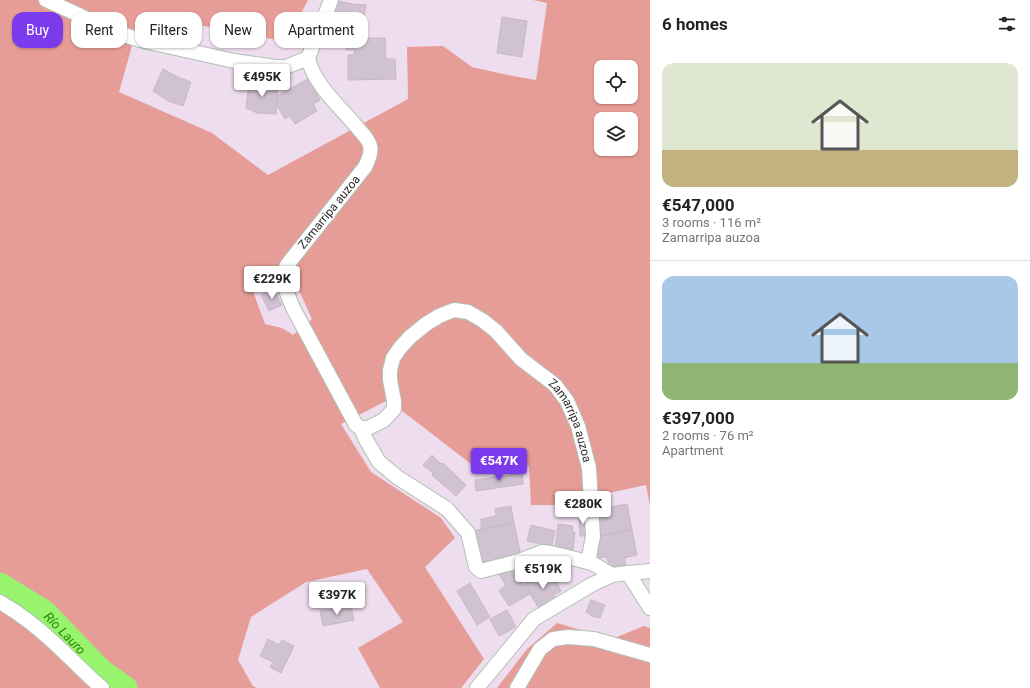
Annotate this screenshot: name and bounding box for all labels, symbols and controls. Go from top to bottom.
chip: Buy [12,12,63,48]
chip: Rent [71,12,127,48]
chip: Filters [135,12,202,48]
chip: New [210,12,266,48]
chip: Apartment [274,12,368,48]
icon: filters [996,13,1018,35]
text: 6 homes [662,14,728,34]
map controls [594,60,638,156]
button: locate [594,60,638,104]
pin: €495K [234,64,290,98]
text: €495K [243,69,281,84]
icon: home [804,89,876,161]
button: layers [594,112,638,156]
street label: Zamarripa auzoa [295,172,363,252]
text: €547,000 [662,195,734,215]
text: 3 rooms · 116 m² [662,215,761,230]
text: Zamarripa auzoa [662,230,760,245]
pin: €229K [244,266,300,300]
text: €229K [253,271,291,286]
icon: home [804,302,876,374]
street label: Zamarripa auzoa [546,376,594,464]
text: €397,000 [662,408,734,428]
text: 2 rooms · 76 m² [662,428,754,443]
text: Apartment [662,443,724,458]
pin: €547K [471,448,527,482]
text: €547K [480,453,518,468]
pin: €280K [555,491,611,525]
text: €280K [564,496,602,511]
pin: €519K [515,556,571,590]
text: €519K [524,561,562,576]
pin: €397K [309,582,365,616]
text: €397K [318,587,356,602]
water label: Río Lauro [41,608,89,657]

